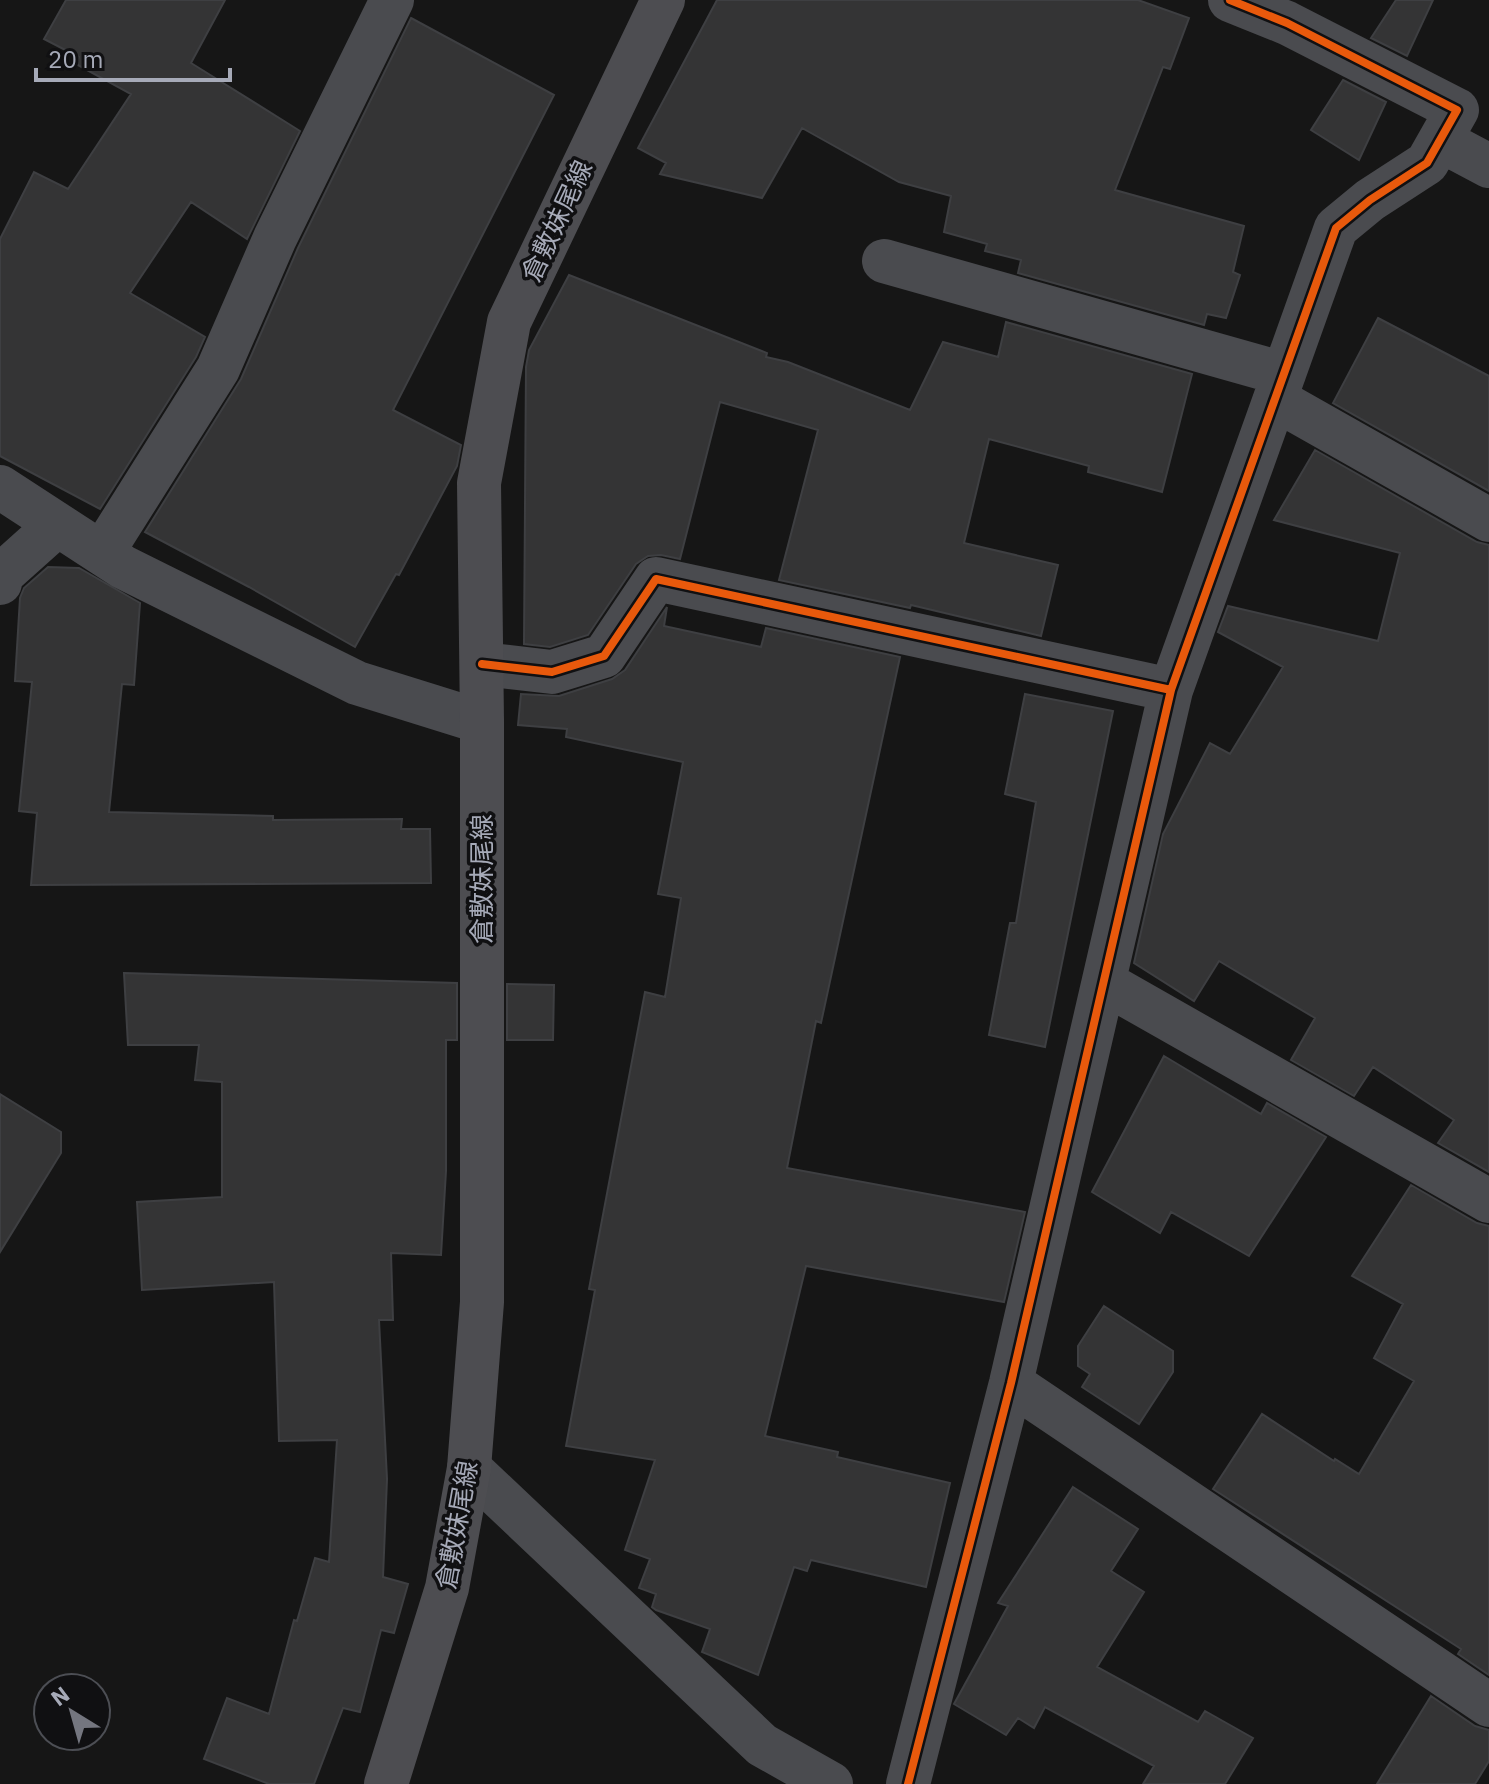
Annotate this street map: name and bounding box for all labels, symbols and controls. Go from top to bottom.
scale bar [36,32,230,82]
text: 20 m [48,43,103,75]
street label: 倉敷妹尾線 [513,154,599,287]
street label: 倉敷妹尾線 [464,814,498,944]
street label: 倉敷妹尾線 [428,1458,484,1592]
north arrow [32,1672,112,1752]
text: N [45,1679,75,1712]

